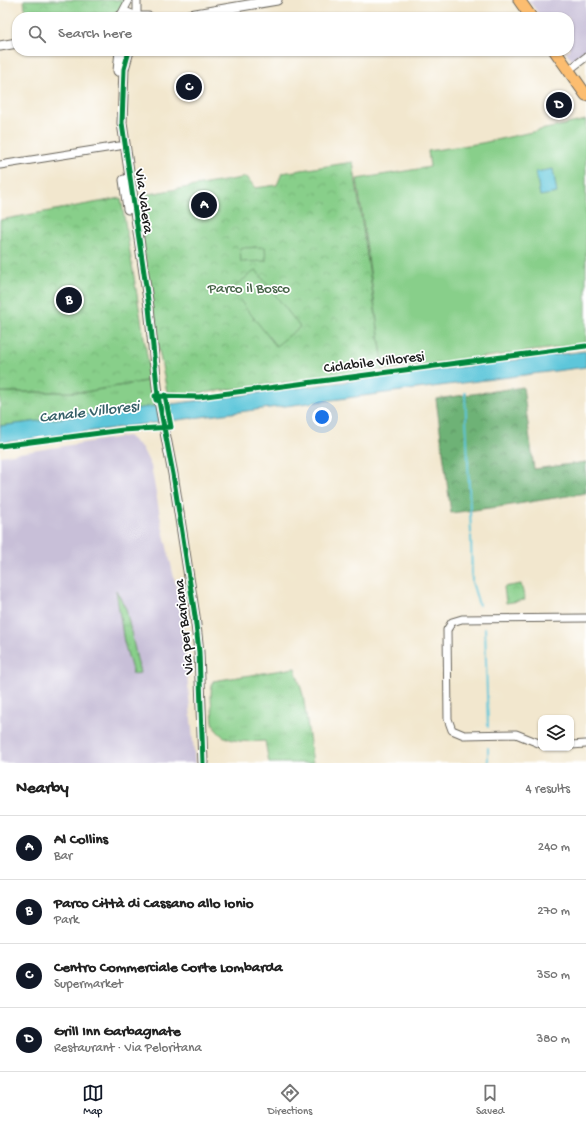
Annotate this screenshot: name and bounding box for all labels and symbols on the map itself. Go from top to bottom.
pin: C [176,72,202,102]
pin: D [546,90,572,120]
street label: Via Valera [129,167,157,235]
pin: A [191,190,217,220]
park label: Parco il Bosco [207,280,290,298]
pin: B [56,285,82,315]
street label: Ciclabile Villoresi [323,348,426,378]
water label: Canale Villoresi [38,398,142,429]
your location [312,407,332,427]
street label: Via per Bariana [171,578,199,676]

